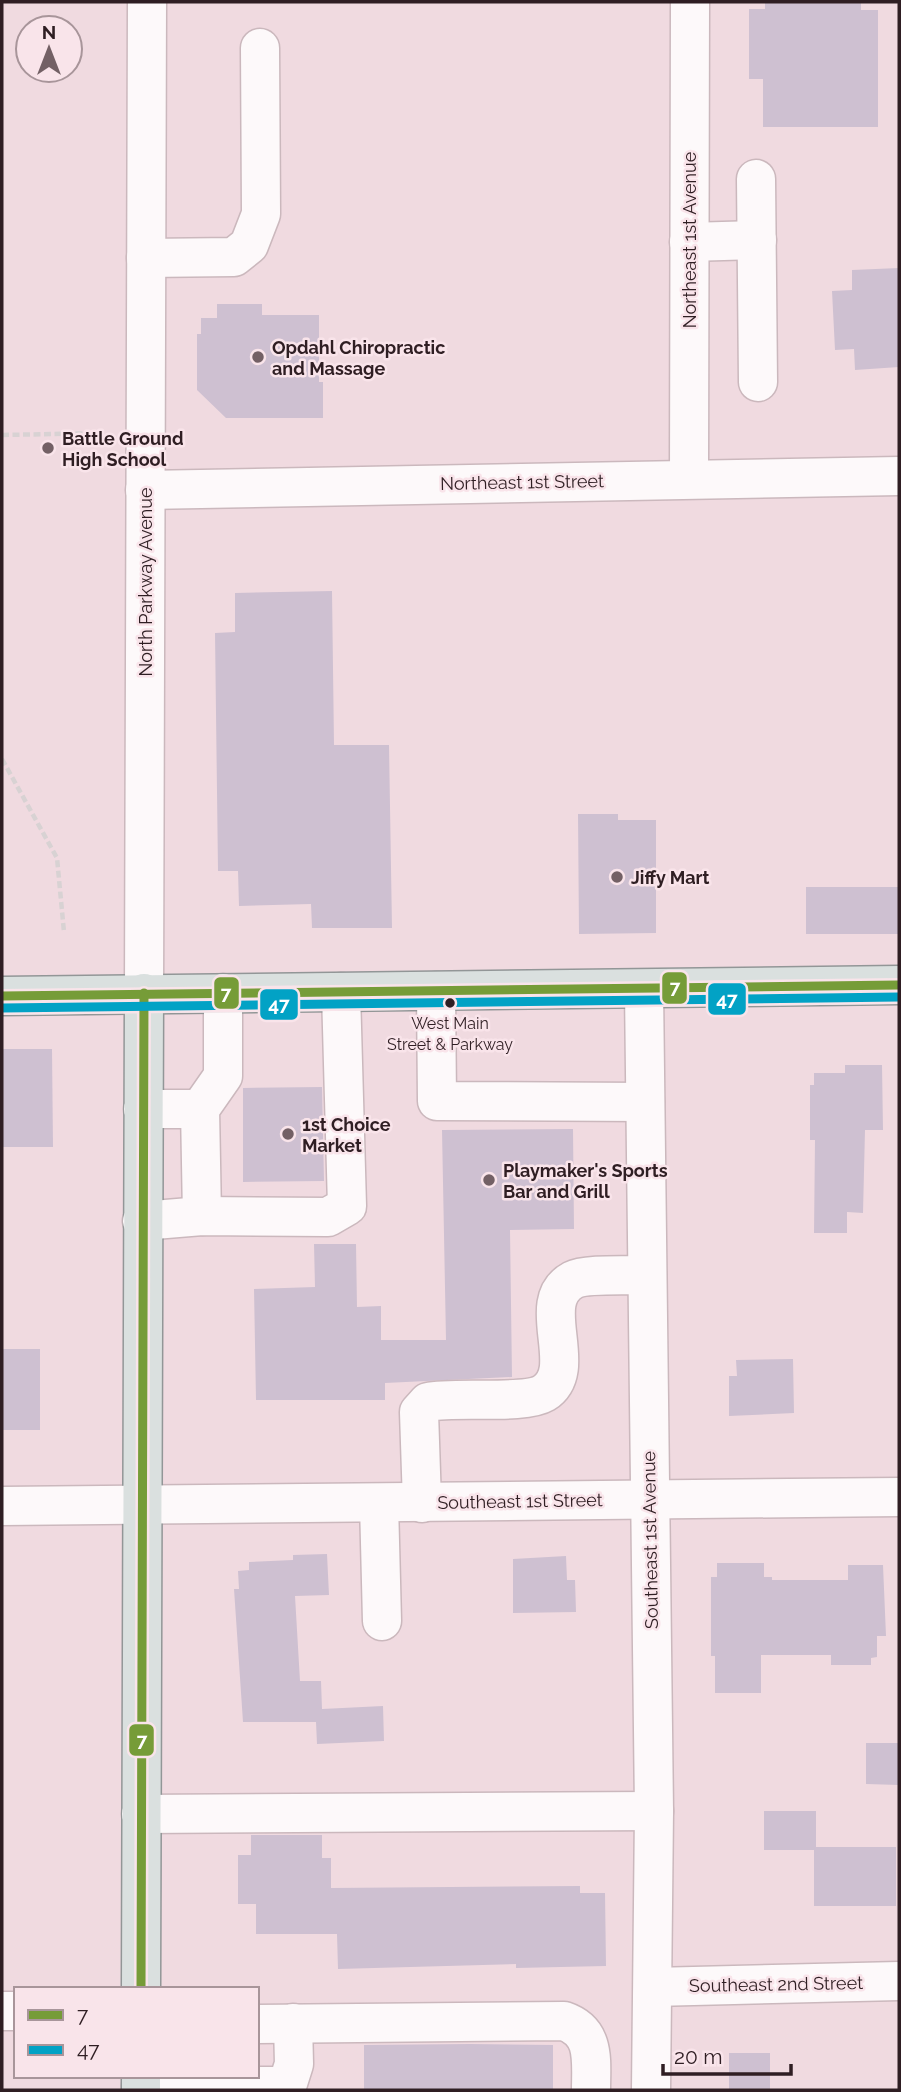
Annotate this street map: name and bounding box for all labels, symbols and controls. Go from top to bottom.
north arrow [14,14,84,84]
text: N [42,21,56,43]
street label: Northeast 1st Avenue [679,151,700,328]
place label: Opdahl Chiropractic and Massage [272,337,445,379]
marker: Opdahl Chiropractic and Massage [250,349,266,365]
place label: Battle Ground High School [62,428,184,470]
marker: Battle Ground High School [40,440,56,456]
street label: Northeast 1st Street [440,470,604,494]
street label: North Parkway Avenue [135,487,156,677]
place label: Jiffy Mart [631,867,710,888]
marker: Jiffy Mart [609,869,625,885]
line badge: 7 [661,971,688,1005]
line badge: 7 [213,976,240,1010]
text: 7 [670,976,681,998]
text: 7 [221,982,232,1004]
line badge: 47 [707,982,747,1016]
line badge: 47 [259,988,299,1021]
text: 47 [716,988,738,1010]
text: 47 [268,993,290,1015]
marker: West Main Street & Parkway [443,996,457,1010]
place label: West Main Street & Parkway [387,1014,513,1054]
place label: 1st Choice Market [302,1114,391,1156]
marker: 1st Choice Market [280,1126,296,1142]
place label: Playmaker's Sports Bar and Grill [503,1160,668,1202]
marker: Playmaker's Sports Bar and Grill [481,1172,497,1188]
street label: Southeast 1st Avenue [638,1450,662,1629]
street label: Southeast 1st Street [437,1489,603,1513]
line badge: 7 [128,1723,155,1757]
text: 7 [137,1729,148,1751]
street label: Southeast 2nd Street [689,1972,863,1996]
legend [14,1987,259,2078]
text: 7 [77,2002,89,2027]
scale bar [663,2032,791,2076]
text: 47 [77,2037,100,2062]
text: 20 m [674,2044,722,2069]

